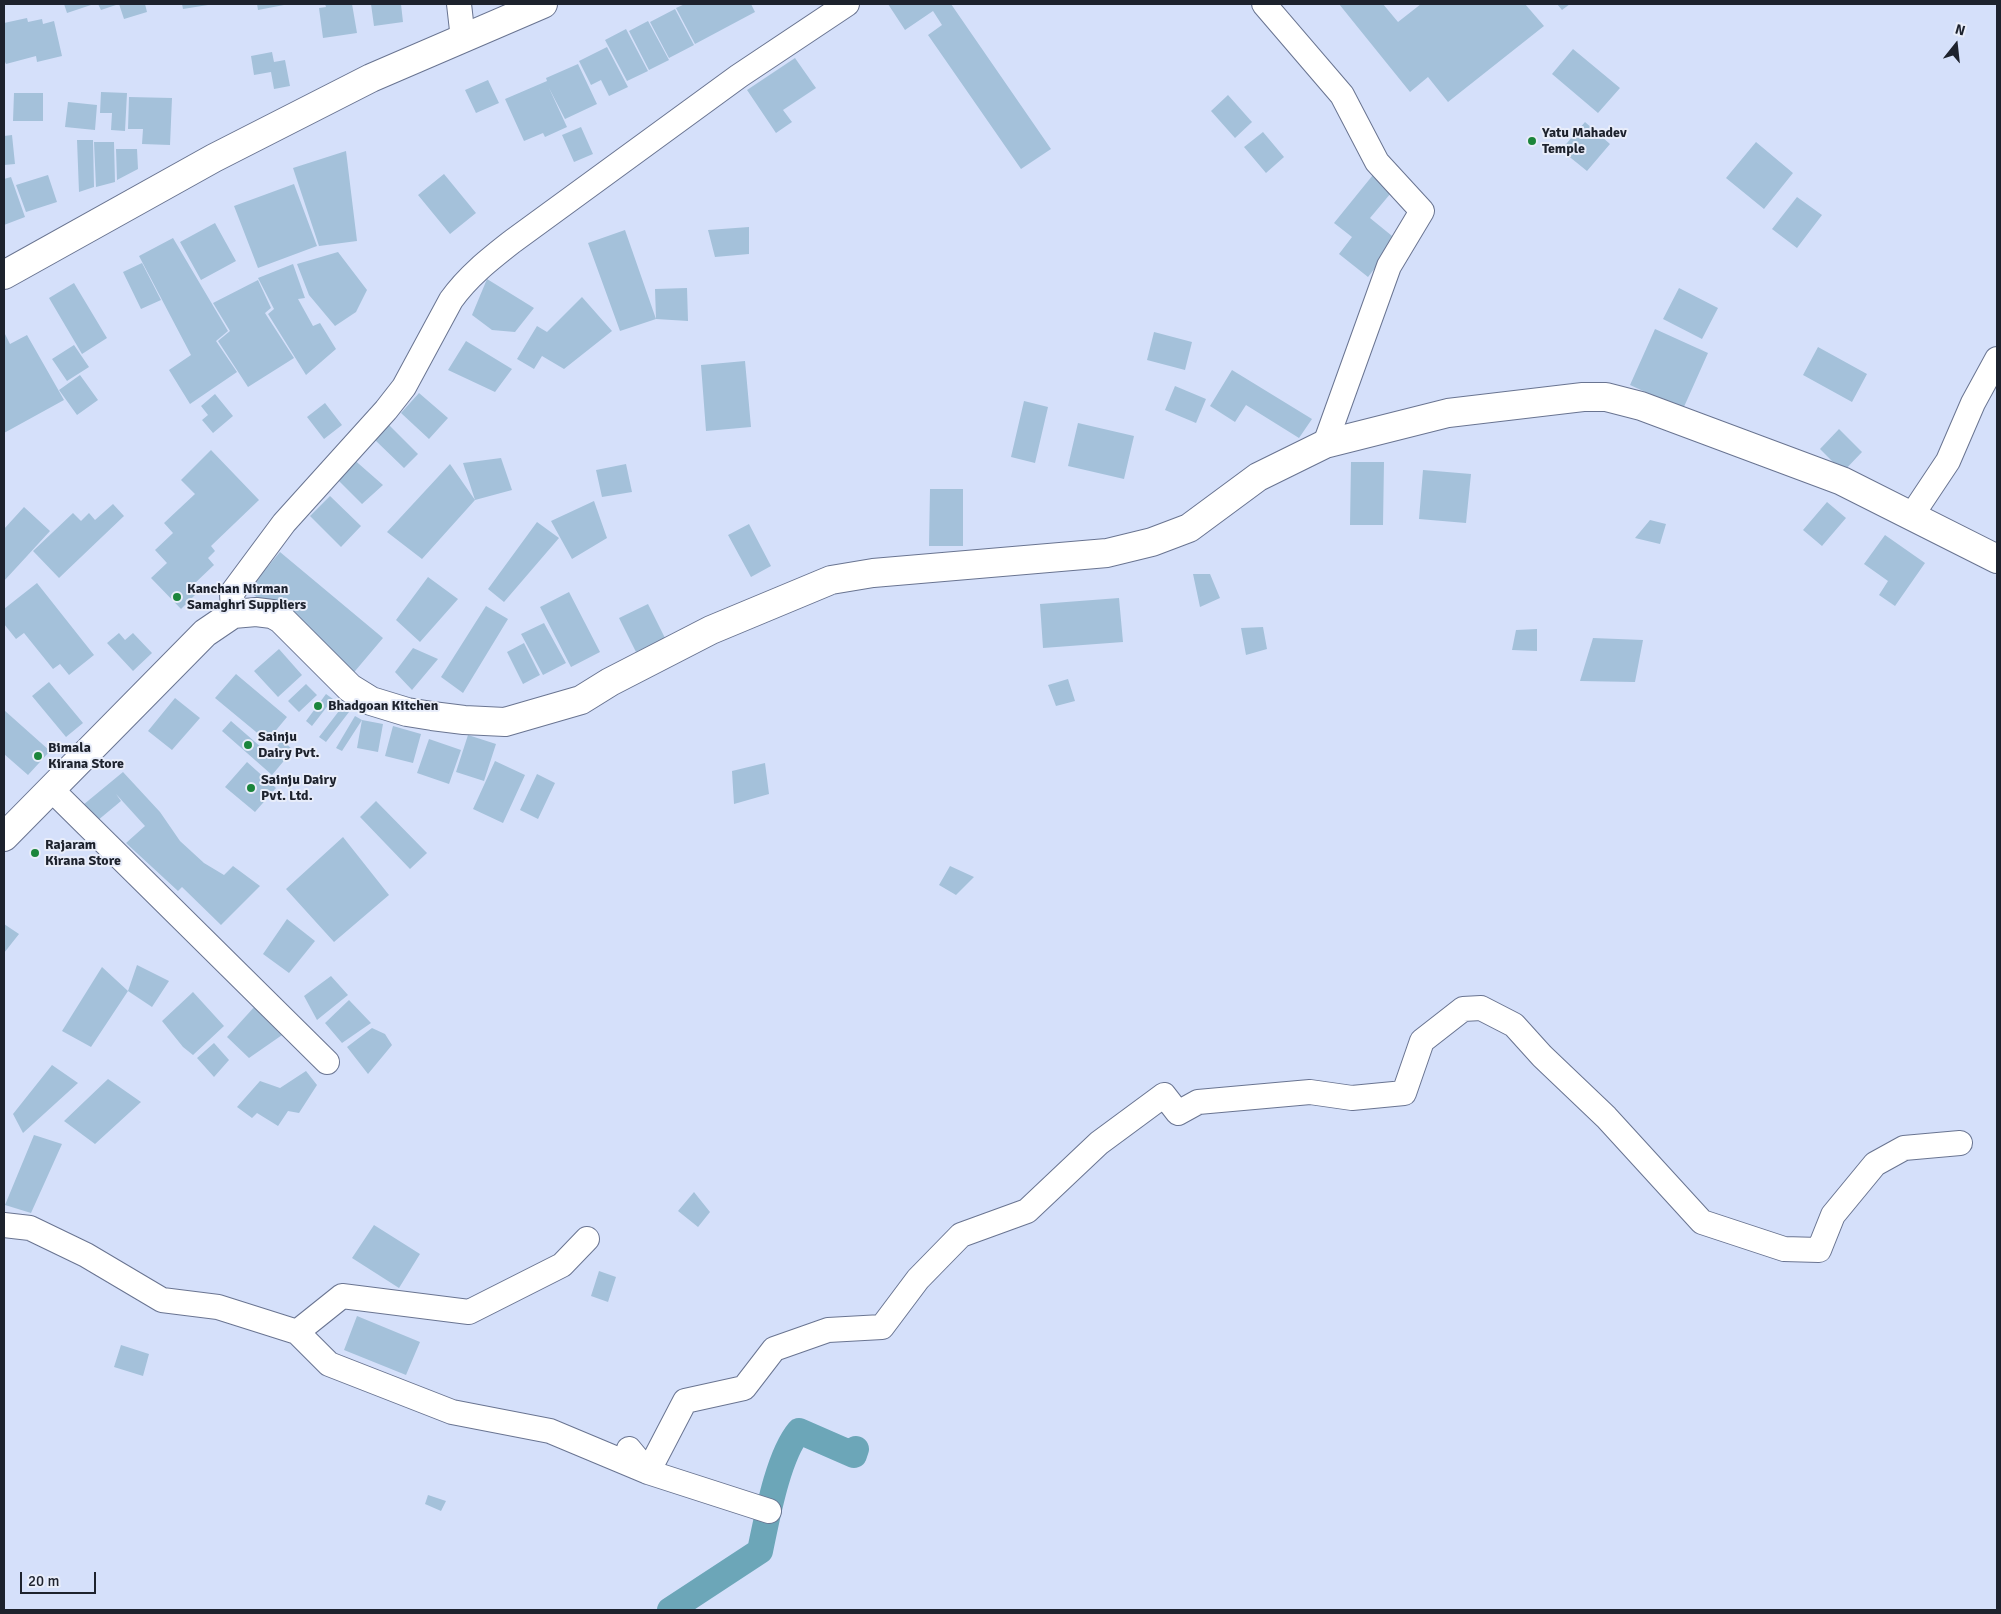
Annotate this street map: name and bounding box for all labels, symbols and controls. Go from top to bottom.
north arrow [1931,20,1981,70]
text: N [1953,21,1967,40]
place label: Yatu Mahadev Temple [1542,125,1627,158]
marker: Yatu Mahadev Temple [1526,135,1538,147]
place label: Kanchan Nirman Samaghri Suppliers [187,581,306,614]
marker: Kanchan Nirman Samaghri Suppliers [171,591,183,603]
place label: Bhadgoan Kitchen [328,698,438,714]
marker: Bhadgoan Kitchen [312,700,324,712]
place label: Sainju Dairy Pvt. [258,729,320,762]
marker: Sainju Dairy Pvt. [242,739,254,751]
place label: Bimala Kirana Store [48,740,124,772]
marker: Bimala Kirana Store [32,750,44,762]
place label: Sainju Dairy Pvt. Ltd. [261,772,336,804]
marker: Sainju Dairy Pvt. Ltd. [245,782,257,794]
place label: Rajaram Kirana Store [45,837,121,870]
marker: Rajaram Kirana Store [29,847,41,859]
scale bar [22,1562,99,1594]
text: 20 m [28,1572,59,1590]

